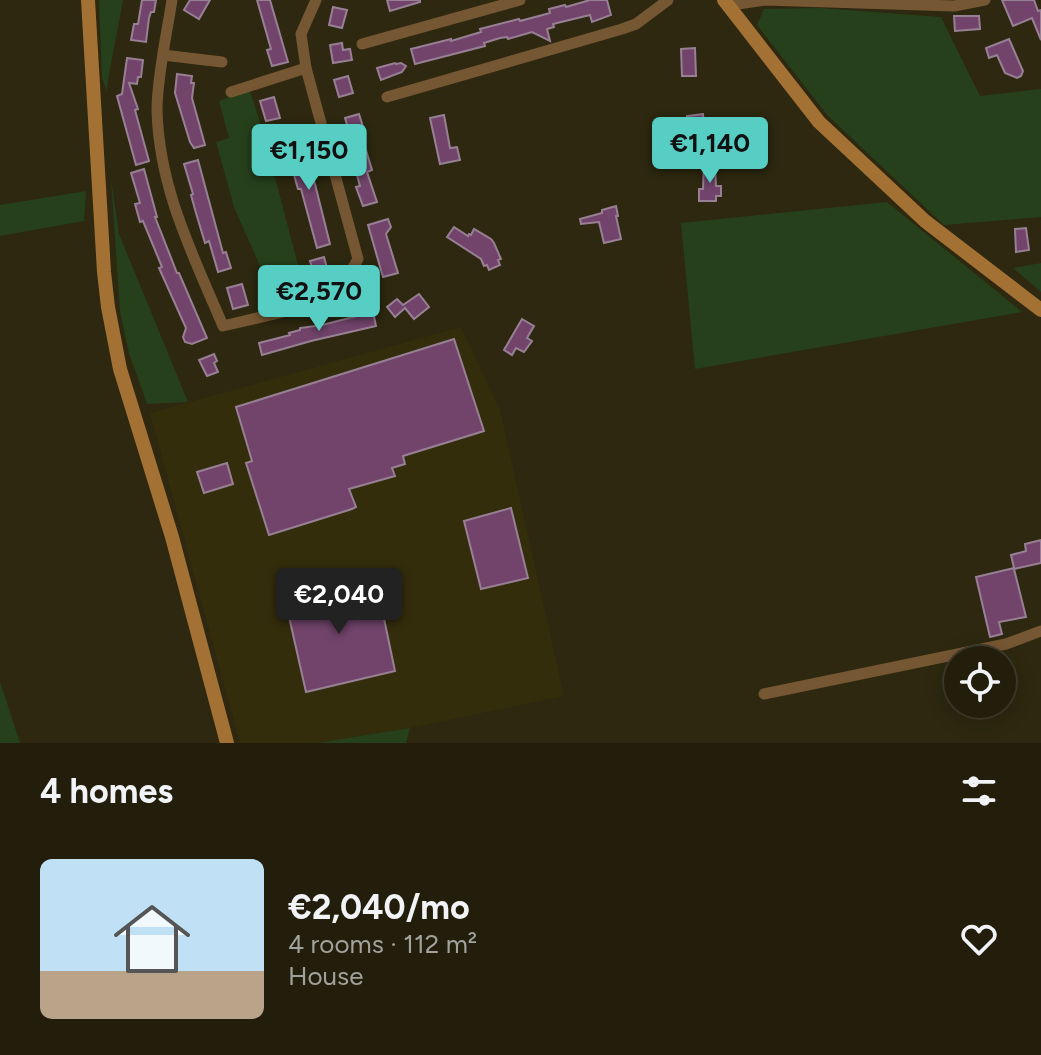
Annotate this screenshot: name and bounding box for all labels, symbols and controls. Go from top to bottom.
pin: €1,140 [645,117,775,185]
pin: €1,150 [244,124,374,192]
text: €1,140 [670,127,750,159]
text: €1,150 [270,134,348,166]
pin: €2,570 [254,265,384,333]
text: €2,570 [276,275,362,307]
pin: €2,040 [274,568,404,636]
text: €2,040 [294,578,384,610]
map controls [944,646,1016,718]
button: locate [944,646,1016,718]
icon: filters [957,769,1001,813]
text: 4 homes [40,771,173,812]
text: €2,040/mo [288,887,470,928]
icon: home [104,891,200,987]
icon: heart [957,917,1001,961]
text: 4 rooms · 112 m² [288,928,477,960]
text: House [288,960,363,992]

